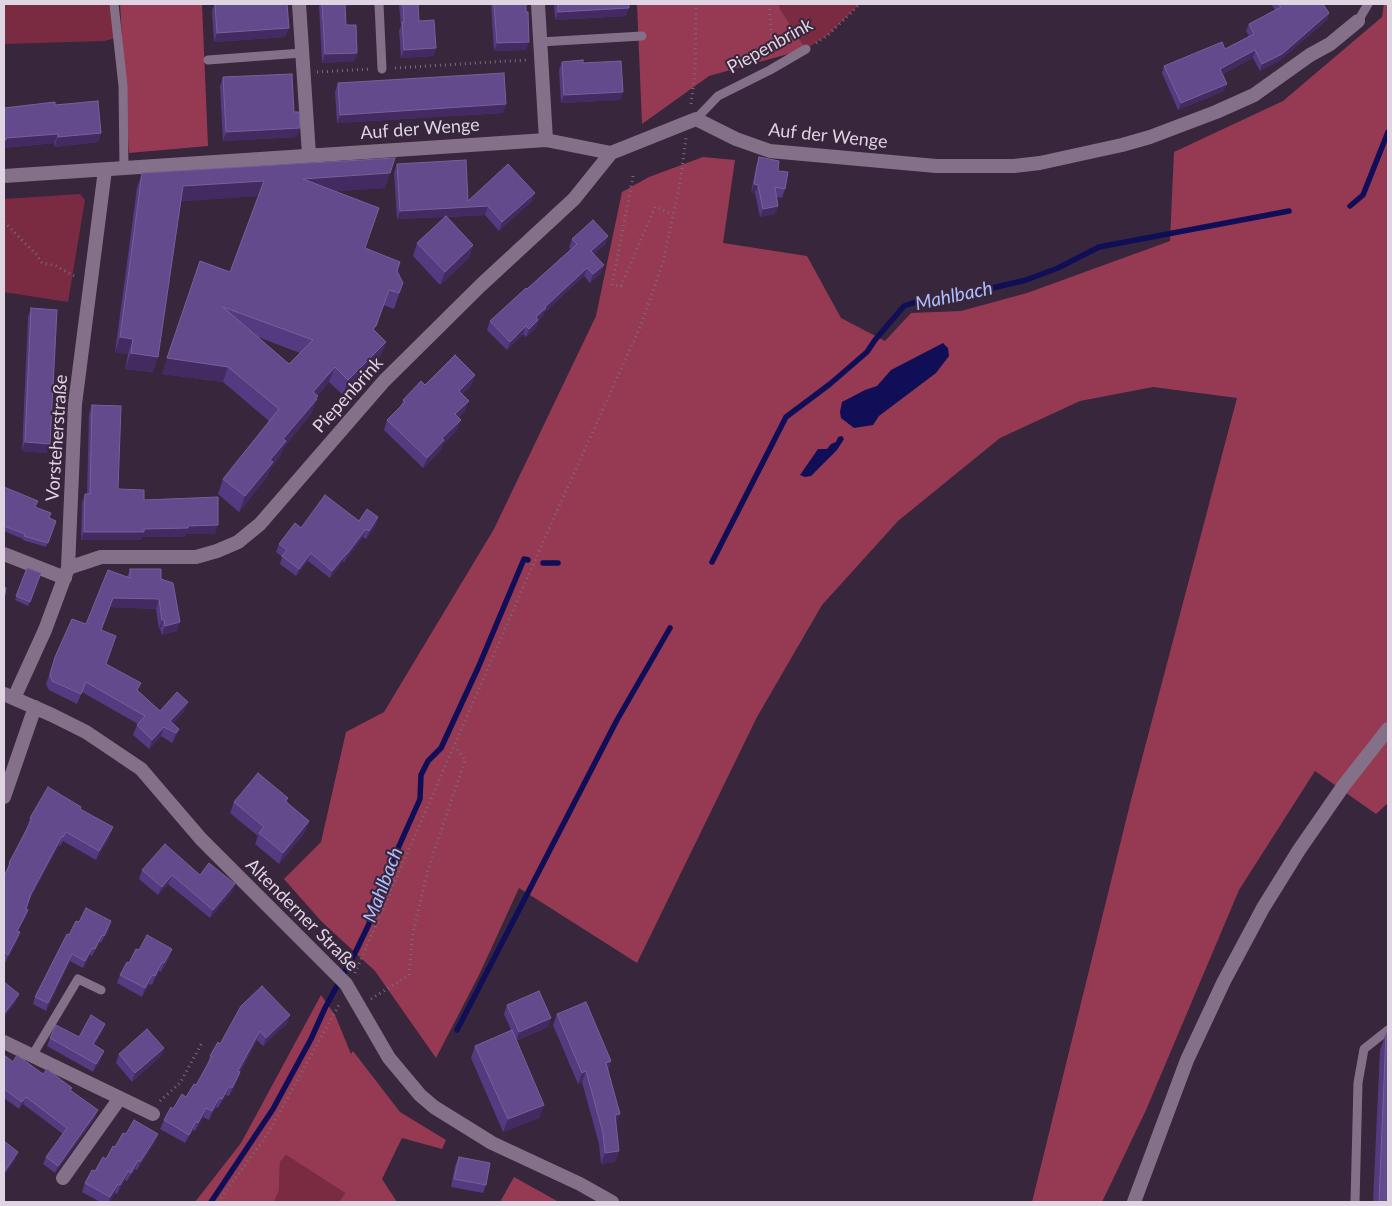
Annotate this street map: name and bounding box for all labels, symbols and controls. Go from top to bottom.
street label: Piepenbrink [724,14,816,78]
street label: Auf der Wenge [360,114,480,144]
street label: Auf der Wenge [767,119,889,153]
water label: Mahlbach [913,277,995,315]
street label: Piepenbrink [308,353,388,437]
street label: Vorsteherstraße [42,374,72,502]
water label: Mahlbach [358,844,408,926]
street label: Altenderner Straße [241,854,363,976]

